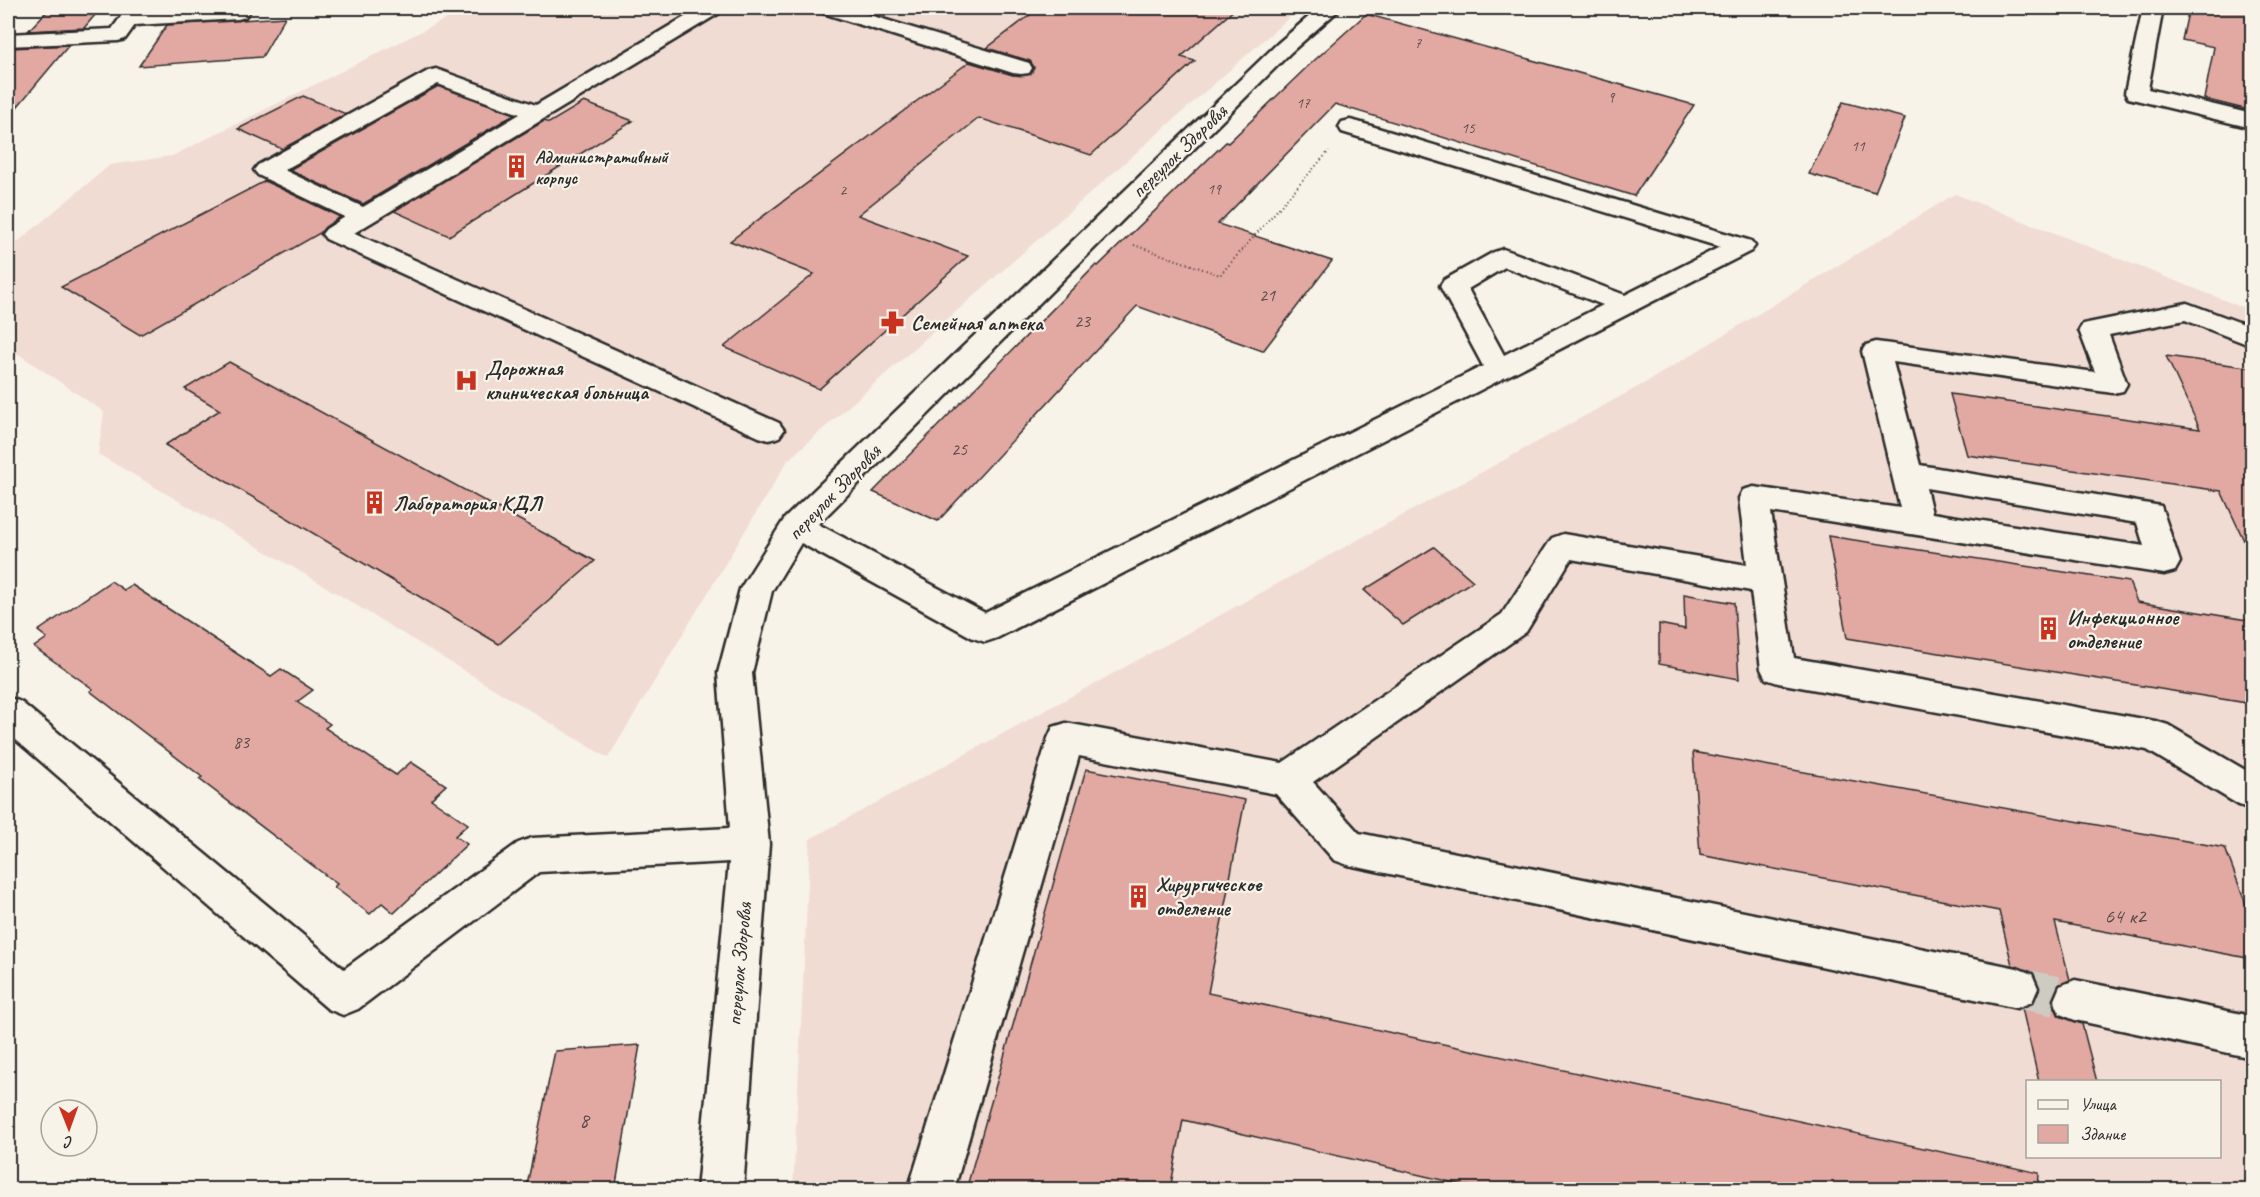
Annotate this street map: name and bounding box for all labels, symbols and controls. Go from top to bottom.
house number: 7 [1415,34,1423,53]
house number: 9 [1608,88,1616,107]
house number: 17 [1296,94,1311,113]
street label: переулок Здоровья [1125,98,1234,203]
house number: 15 [1461,119,1476,138]
house number: 11 [1851,137,1866,156]
place label: Административный корпус [535,146,669,189]
building icon: Административный корпус [504,154,530,180]
house number: 19 [1207,180,1222,199]
house number: 2 [840,181,848,200]
house number: 21 [1259,284,1276,306]
pharmacy icon: Семейная аптека [880,310,906,336]
place label: Семейная аптека [911,310,1045,336]
house number: 23 [1074,310,1092,332]
place label: Дорожная клиническая больница [485,355,650,405]
hospital icon: Дорожная клиническая больница [454,367,480,393]
street label: переулок Здоровья [782,437,887,546]
house number: 25 [951,438,968,460]
building icon: Лаборатория КДЛ [362,490,388,516]
place label: Лаборатория КДЛ [393,490,544,516]
place label: Инфекционное отделение [2067,604,2180,654]
building icon: Инфекционное отделение [2036,616,2062,642]
house number: 83 [233,731,251,753]
place label: Хирургическое отделение [1156,871,1264,921]
building icon: Хирургическое отделение [1125,883,1151,909]
street label: переулок Здоровья [721,900,757,1027]
house number: 64 к2 [2104,903,2147,929]
legend [2026,1080,2221,1158]
text: Улица [2080,1093,2117,1115]
north arrow [39,1098,99,1158]
house number: 8 [579,1107,591,1133]
text: Здание [2080,1123,2126,1145]
text: С [63,1132,73,1152]

